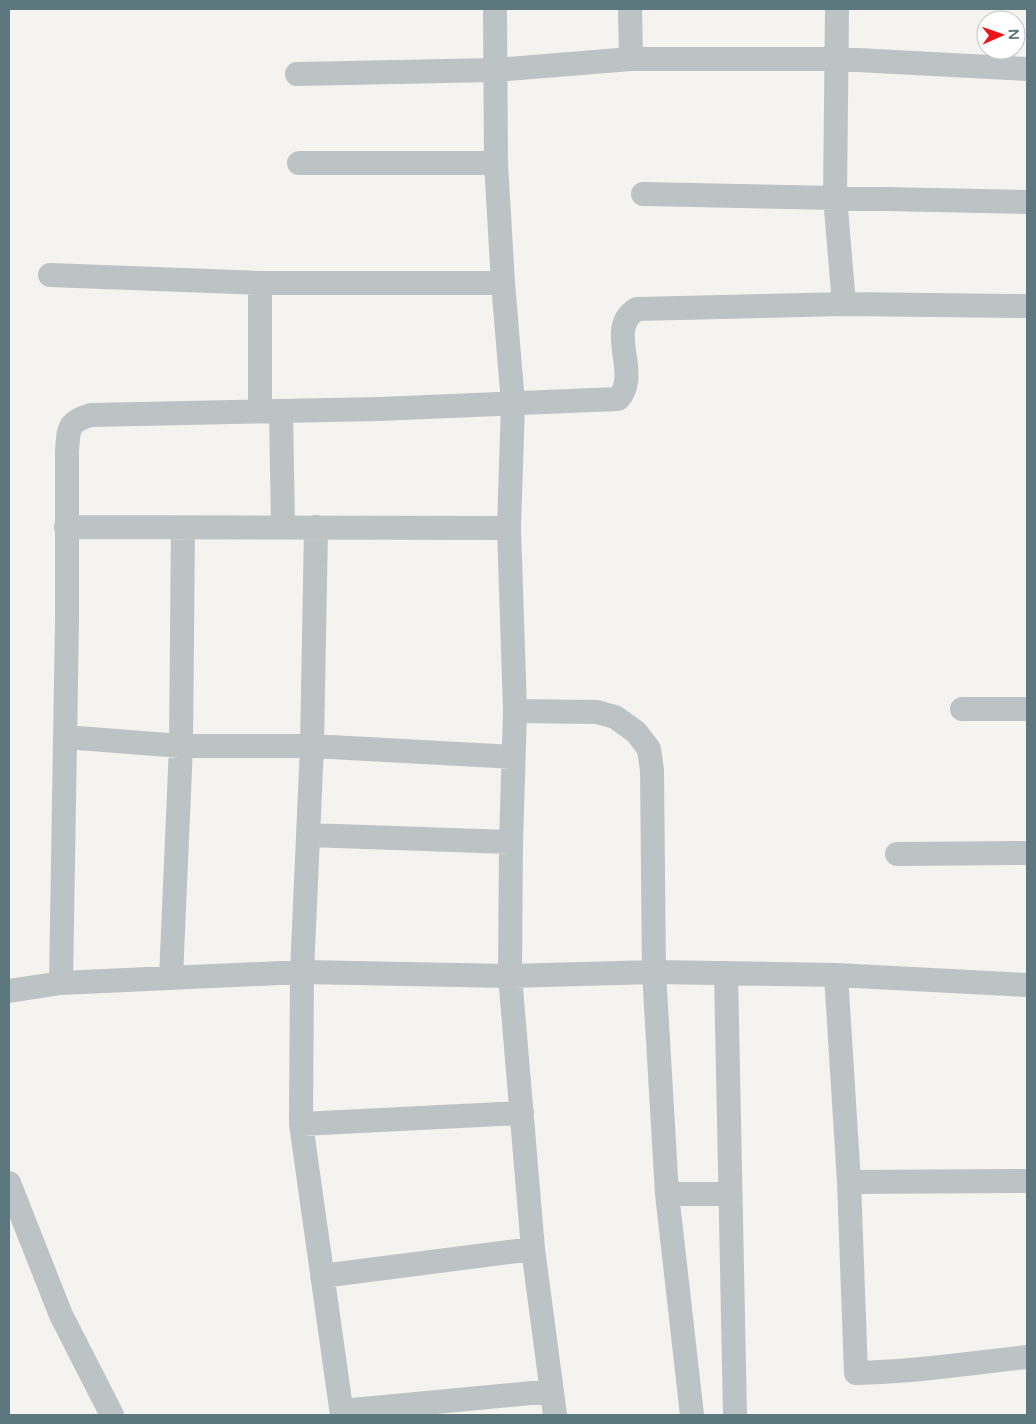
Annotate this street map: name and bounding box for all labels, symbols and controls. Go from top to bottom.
north arrow [976,10,1026,60]
text: N [1005,29,1022,40]

